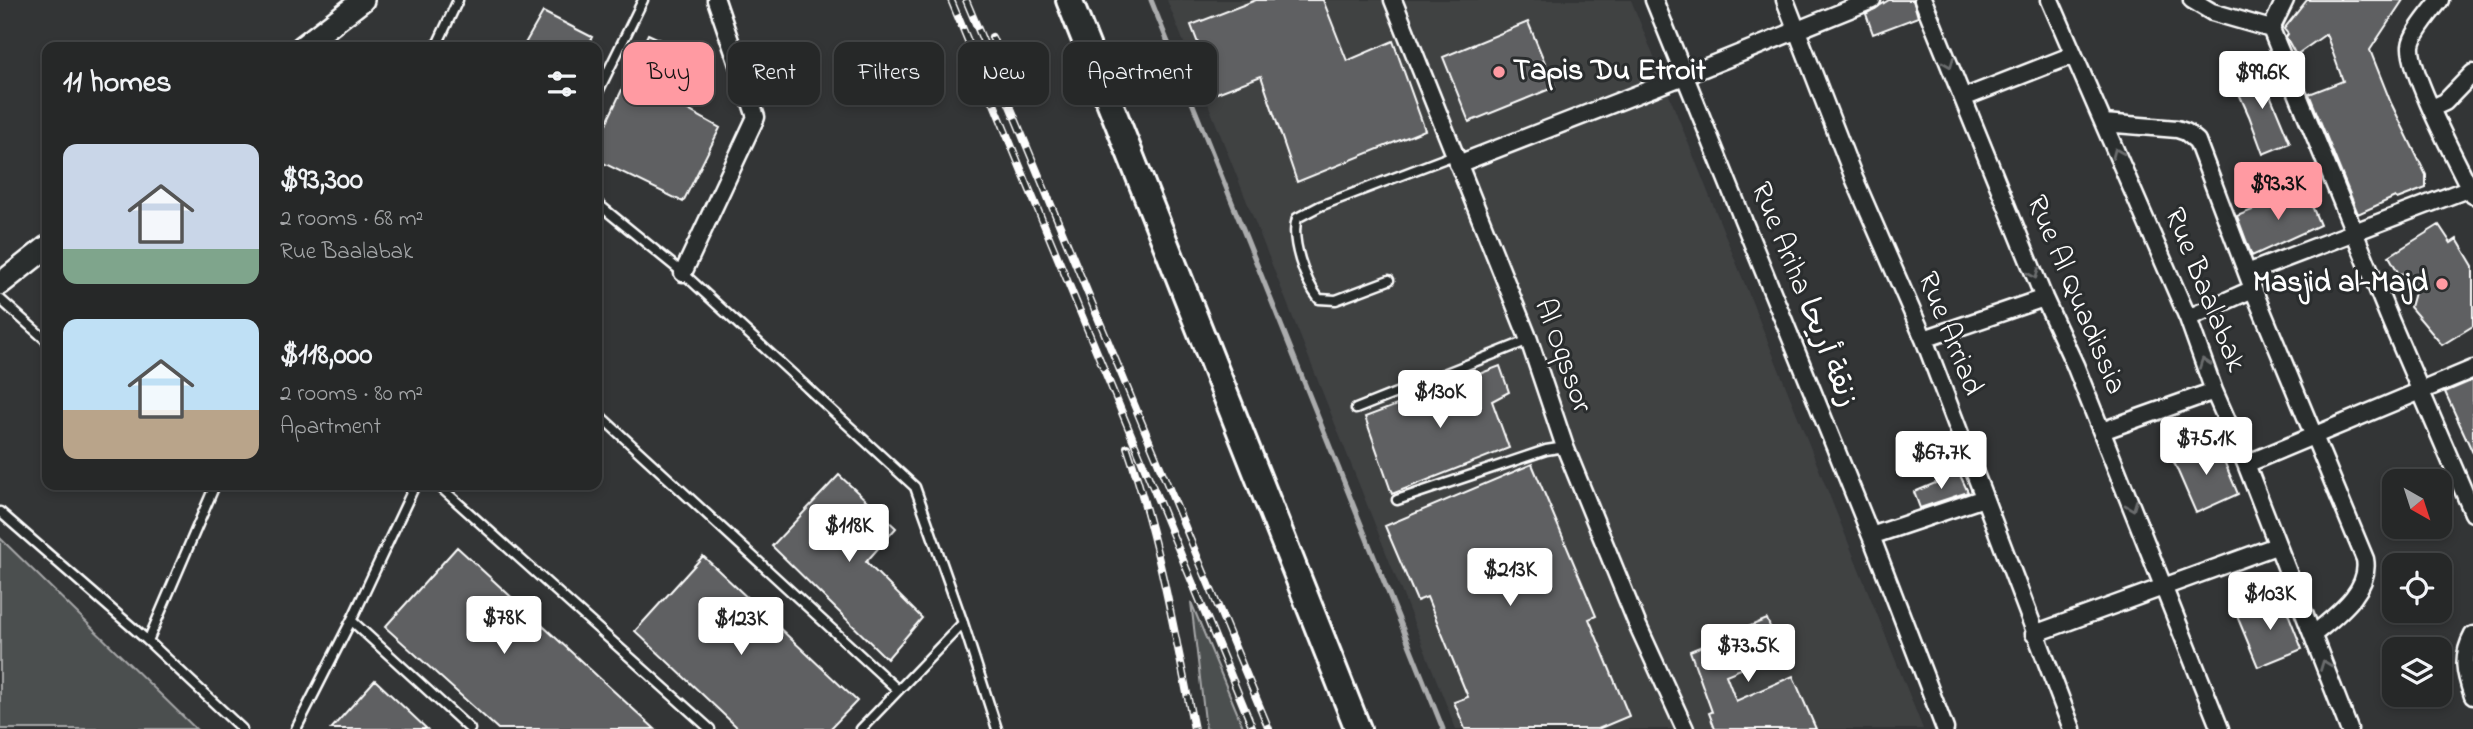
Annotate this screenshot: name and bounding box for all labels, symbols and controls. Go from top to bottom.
chip: Buy [623,42,714,105]
chip: Rent [728,42,820,105]
chip: Filters [834,42,944,105]
chip: New [958,42,1049,105]
chip: Apartment [1063,42,1217,105]
place label: Tapis Du Etroit [1513,50,1707,94]
pin: $99.6K [2205,52,2319,111]
one-way arrow [1940,56,1954,68]
text: $99.6K [2235,57,2289,90]
text: 11 homes [63,62,171,106]
marker: Tapis Du Etroit [1491,64,1507,80]
icon: filters [543,65,581,103]
one-way arrow [2111,148,2125,160]
text: $93,300 [280,159,363,203]
pin: $93.3K [2221,162,2335,222]
text: $93.3K [2250,168,2306,201]
icon: home [119,172,203,256]
street label: Rue Ariha زنقة أريحا [1738,176,1868,414]
street label: Rue Al Quadissia [2013,189,2137,401]
street label: Rue Baalabak [2151,201,2257,380]
text: 2 rooms · 68 m² [280,203,423,236]
text: Rue Baalabak [280,236,413,269]
place label: Masjid al-Majd [2253,262,2428,306]
street label: Rue Arriad [1904,265,1994,403]
one-way arrow [2026,267,2040,279]
marker: Masjid al-Majd [2434,276,2450,292]
street label: Al Oqssor [1521,293,1603,420]
text: $118,000 [280,334,373,378]
icon: home [119,347,203,431]
one-way arrow [2198,358,2212,370]
pin: $130K [1391,370,1489,430]
text: $130K [1414,376,1466,409]
text: 2 rooms · 80 m² [280,378,423,411]
text: Apartment [280,411,381,444]
pin: $75.1K [2149,418,2263,477]
text: $75.1K [2176,423,2236,456]
pin: $67.7K [1884,432,1998,491]
text: $67.7K [1912,437,1970,470]
north arrow [2382,469,2452,539]
map controls [2382,469,2452,707]
one-way arrow [2123,500,2137,512]
pin: $118K [800,504,898,564]
text: $118K [825,510,873,543]
pin: $213K [1461,548,1559,608]
button: locate [2382,553,2452,623]
text: $213K [1483,554,1537,587]
pin: $103K [2221,572,2319,632]
text: $103K [2244,578,2296,611]
pin: $78K [463,596,545,656]
pin: $123K [692,598,790,657]
text: $78K [482,602,526,635]
text: $123K [714,603,768,636]
pin: $73.5K [1691,624,1805,684]
text: $73.5K [1717,630,1779,663]
button: layers [2382,637,2452,707]
one-way arrow [2319,660,2333,672]

